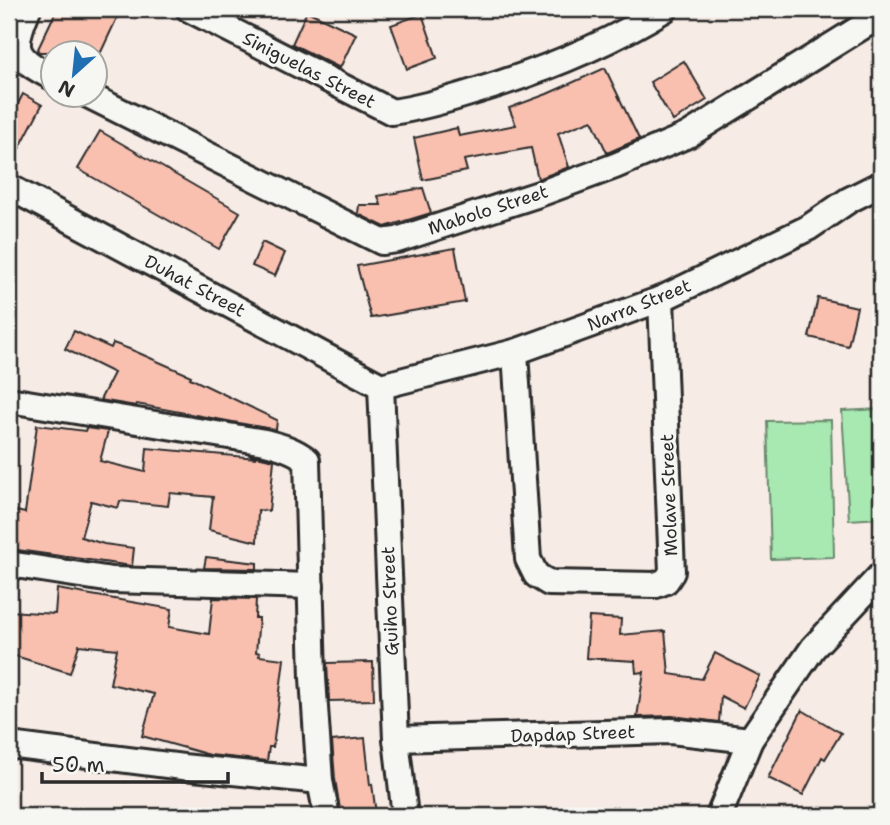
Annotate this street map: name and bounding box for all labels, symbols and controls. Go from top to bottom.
street label: Siniguelas Street [238,26,380,114]
north arrow [38,38,108,108]
text: N [54,74,79,103]
street label: Mabolo Street [425,179,551,241]
street label: Duhat Street [140,249,250,323]
street label: Narra Street [584,273,695,337]
street label: Molave Street [655,433,683,557]
street label: Guiho Street [376,546,404,656]
street label: Dapdap Street [510,720,636,748]
scale bar [42,741,228,785]
text: 50 m [52,751,105,779]

